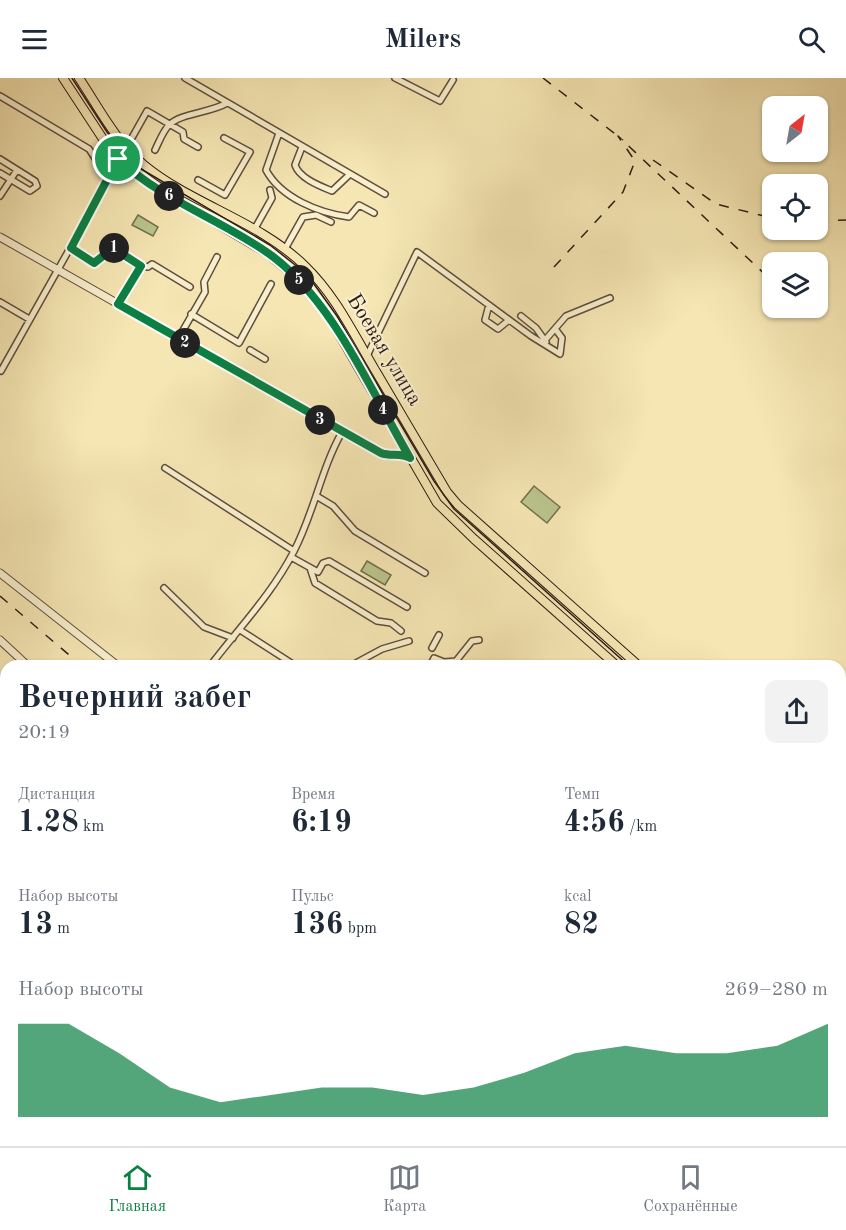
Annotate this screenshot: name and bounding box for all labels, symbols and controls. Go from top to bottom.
icon: menu [18,23,51,56]
icon: search [795,23,828,56]
text: Milers [385,26,461,53]
north arrow [762,96,828,162]
map controls [762,96,828,318]
pin [92,133,143,184]
icon: arrive [101,142,134,175]
button: locate [762,174,828,240]
pin: 6 [154,181,184,211]
text: 6 [164,188,174,204]
pin: 1 [99,233,129,263]
text: 1 [109,240,119,256]
button: layers [762,252,828,318]
pin: 5 [284,265,314,295]
text: 5 [294,272,304,288]
street label: Боевая улица [343,291,425,409]
pin: 2 [170,328,200,358]
text: 2 [180,335,190,351]
pin: 4 [368,395,398,425]
text: 4 [378,402,388,418]
pin: 3 [305,405,335,435]
text: 3 [315,412,325,428]
button: share [765,680,828,743]
text: Вечерний забег [18,682,251,715]
text: 20:19 [18,723,70,743]
text: Дистанция [18,787,95,803]
text: Время [291,787,335,803]
text: Темп [564,787,600,803]
text: 1.28 [18,808,79,838]
text: 6:19 [291,808,352,838]
text: 4:56 [564,808,625,838]
text: km [79,819,104,835]
text: /km [625,819,657,835]
text: Набор высоты [18,889,118,905]
text: Пульс [291,889,334,905]
text: kcal [564,889,592,905]
text: 13 [18,910,53,940]
text: 136 [291,910,343,940]
text: 82 [564,910,599,940]
text: m [53,921,70,937]
text: bpm [343,921,377,937]
text: Набор высоты [18,980,144,1000]
text: 269–280 m [725,980,828,1000]
tab: Главная [108,1161,166,1217]
tab: Карта [383,1161,426,1217]
tab: Сохранённые [643,1161,738,1217]

